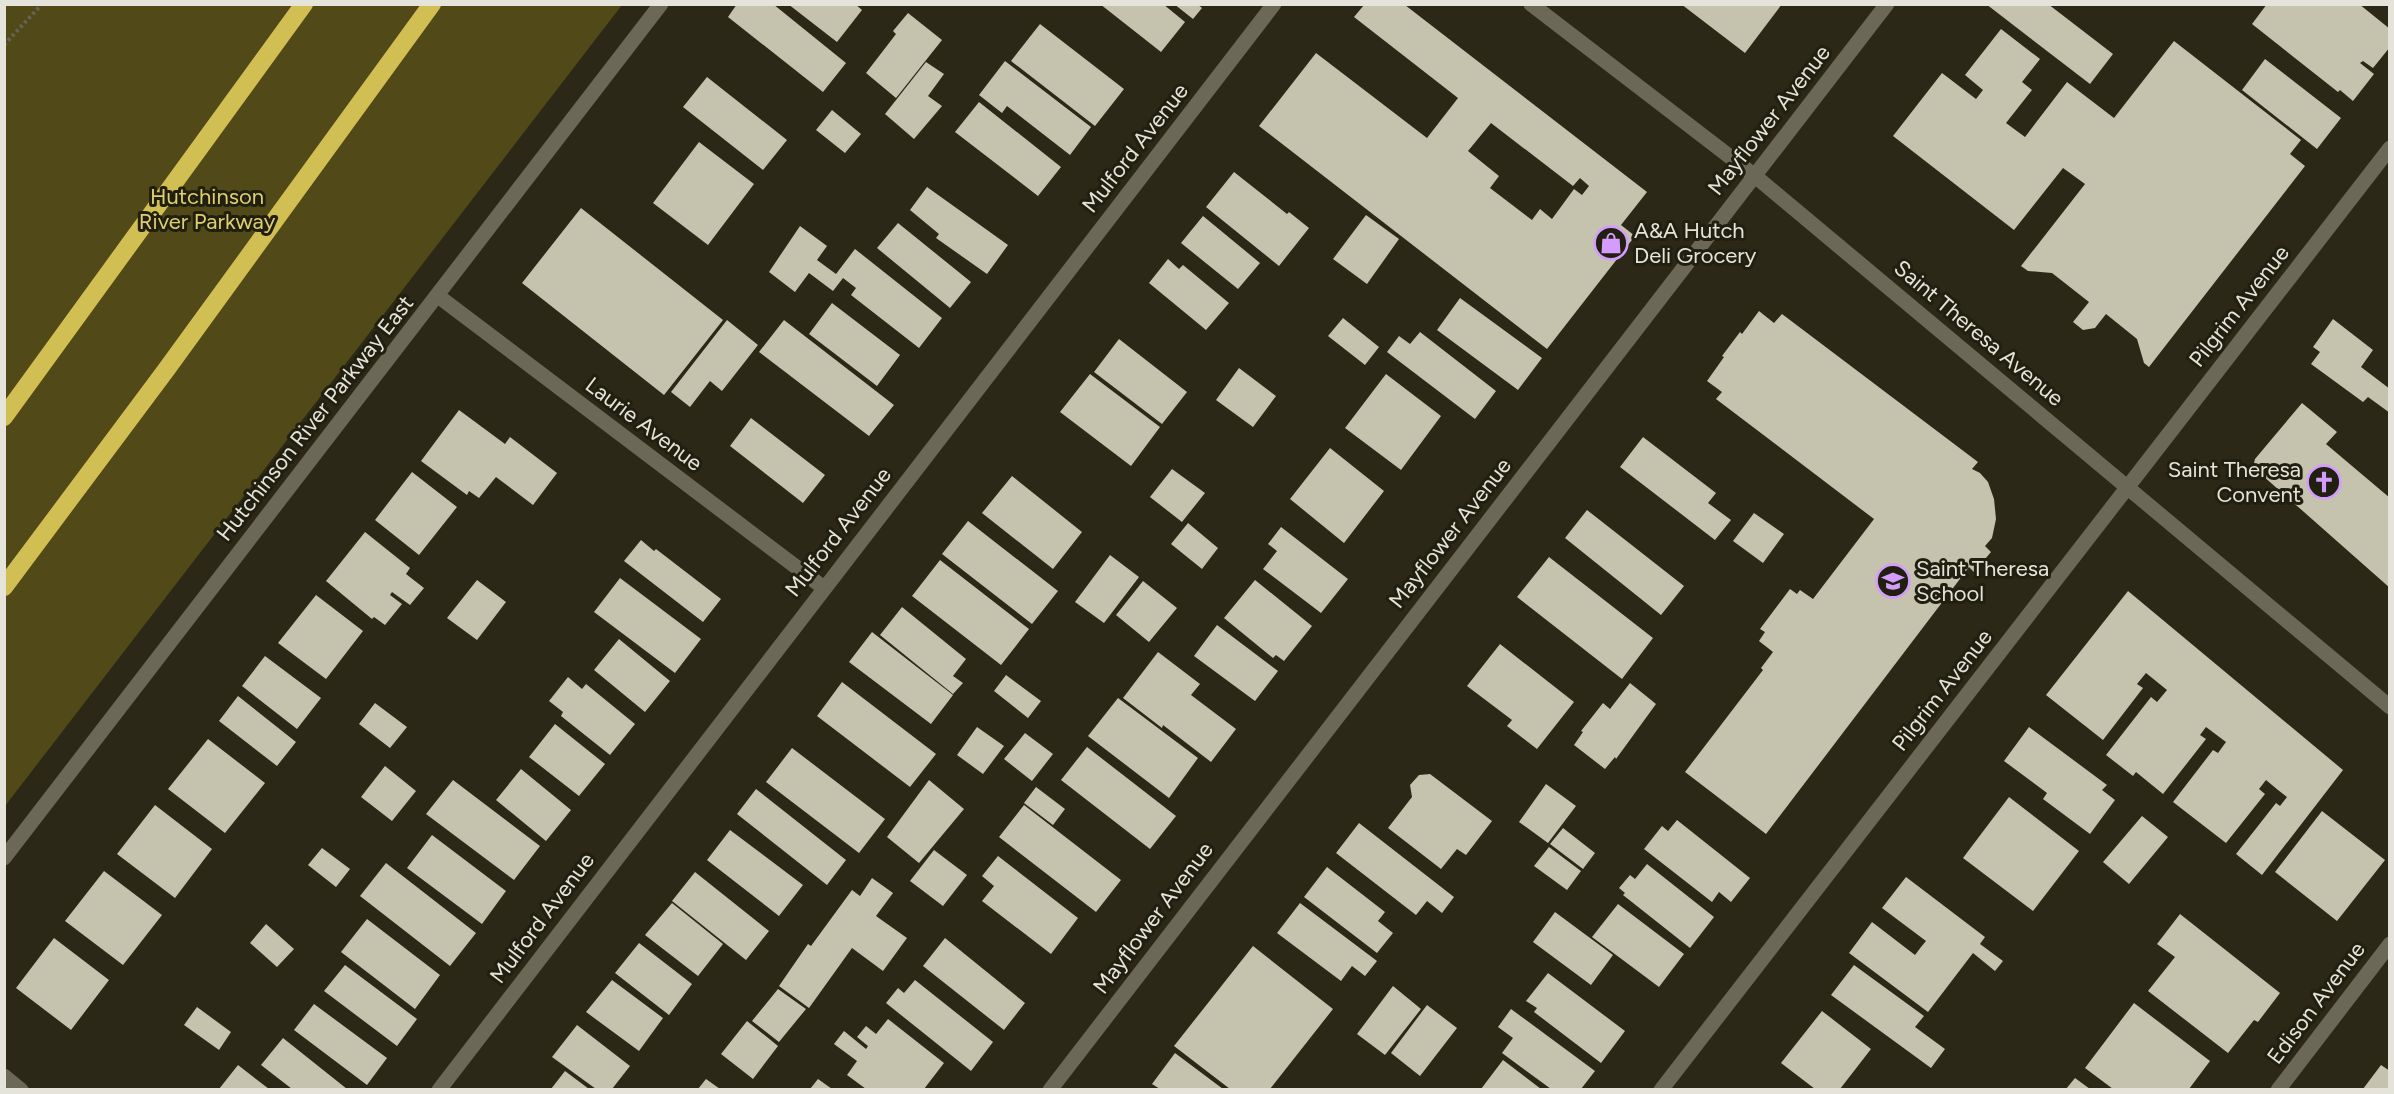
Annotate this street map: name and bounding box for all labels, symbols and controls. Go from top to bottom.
street label: Mayflower Avenue [1702,40,1836,200]
street label: Mulford Avenue [1076,78,1194,218]
park label: Hutchinson River Parkway [139,183,276,235]
place label: A&A Hutch Deli Grocery [1634,217,1757,269]
shop icon: A&A Hutch Deli Grocery [1593,225,1629,261]
street label: Pilgrim Avenue [2183,240,2295,372]
street label: Saint Theresa Avenue [1889,254,2069,412]
street label: Hutchinson River Parkway East [211,290,419,546]
street label: Laurie Avenue [580,371,708,477]
street label: Mayflower Avenue [1383,453,1517,613]
place label: Saint Theresa Convent [2168,456,2301,508]
street label: Mulford Avenue [779,462,897,602]
church icon: Saint Theresa Convent [2306,464,2342,500]
place label: Saint Theresa School [1916,555,2049,607]
school or university icon: Saint Theresa School [1875,563,1911,599]
street label: Pilgrim Avenue [1886,624,1998,756]
street label: Mayflower Avenue [1087,837,1219,999]
street label: Mulford Avenue [484,847,600,989]
street label: Edison Avenue [2261,937,2371,1069]

